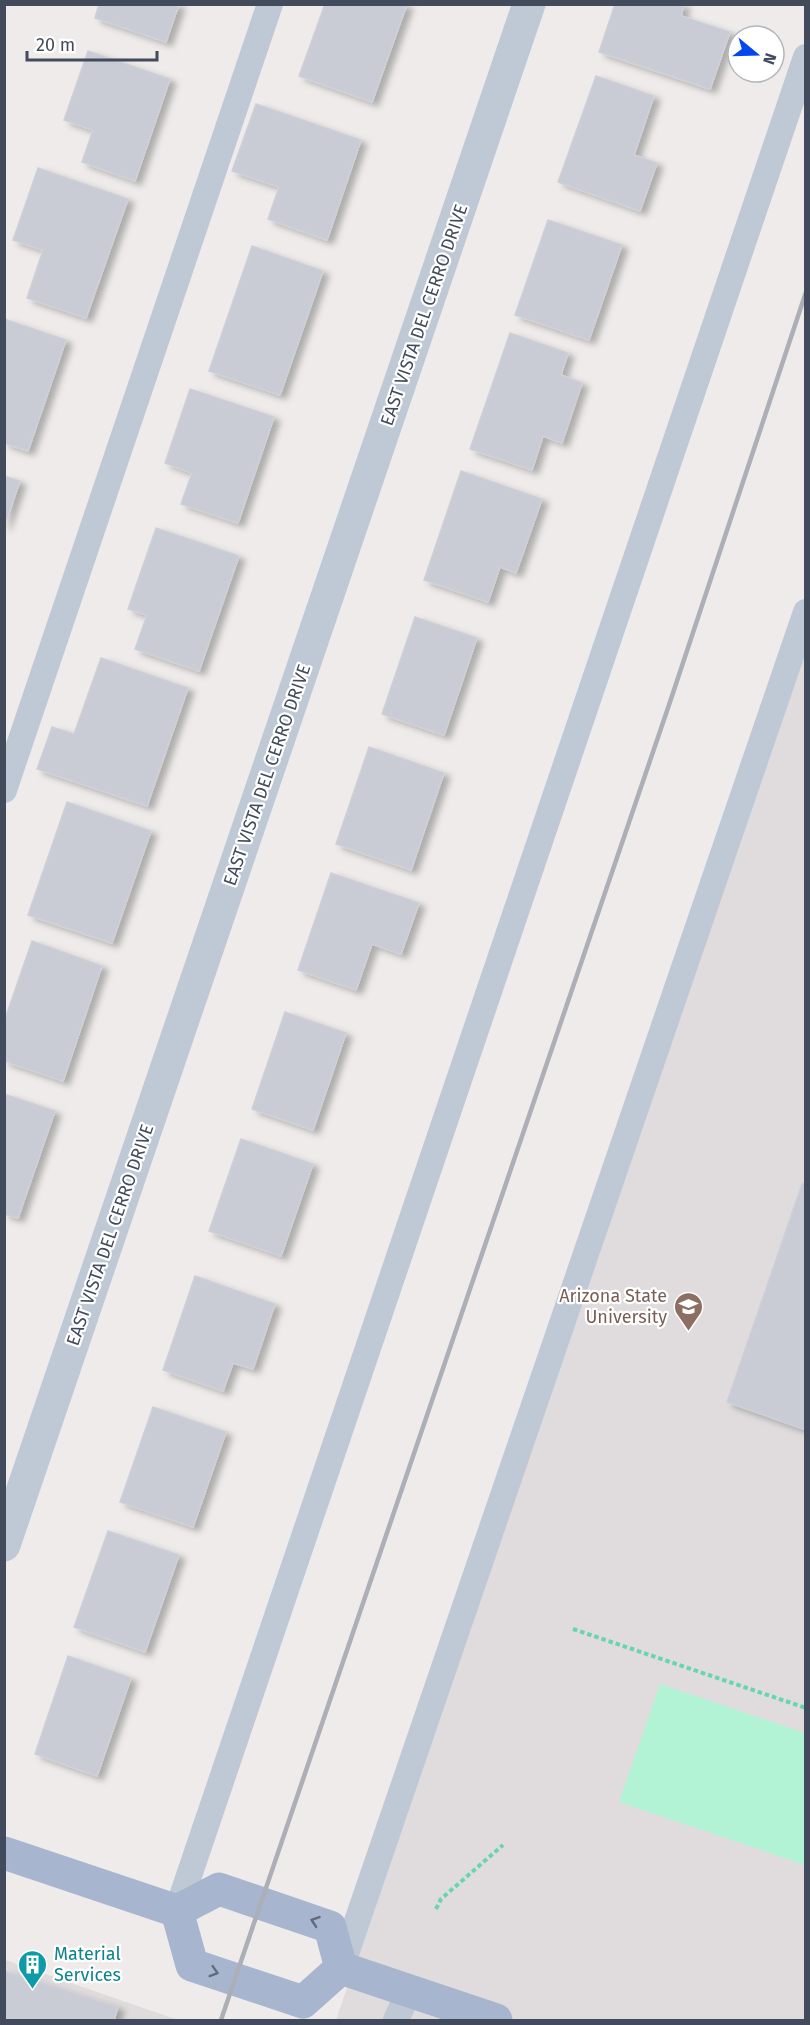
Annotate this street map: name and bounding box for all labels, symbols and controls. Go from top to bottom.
scale bar [27,24,158,62]
north arrow [726,24,786,84]
text: 20 m [36,34,75,56]
text: N [759,51,780,67]
street label: EAST VISTA DEL CERRO DRIVE [376,201,472,429]
street label: EAST VISTA DEL CERRO DRIVE [219,661,315,889]
street label: EAST VISTA DEL CERRO DRIVE [62,1121,158,1349]
place label: Arizona State University [559,1285,667,1328]
school or university icon: Arizona State University [672,1290,704,1332]
one-way arrow [310,1916,321,1929]
place label: Material Services [54,1943,121,1986]
building icon: Material Services [17,1948,49,1990]
one-way arrow [208,1965,219,1977]

